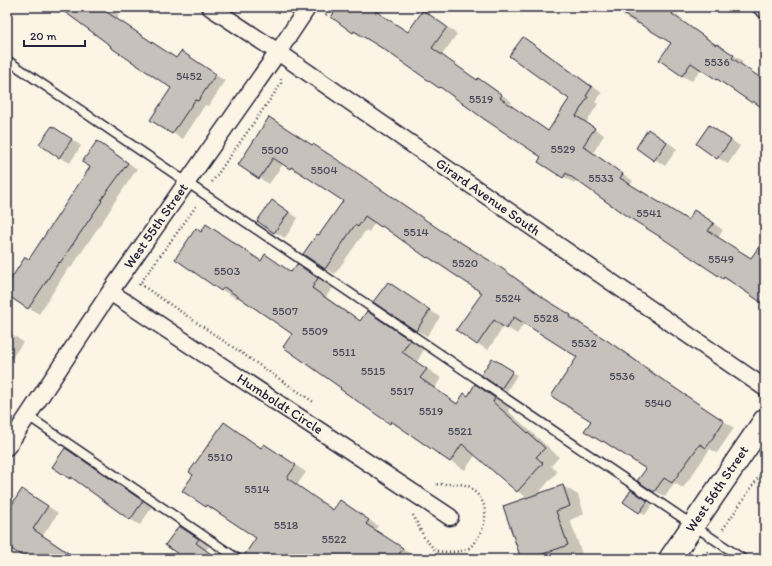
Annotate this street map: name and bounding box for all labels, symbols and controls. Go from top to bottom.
scale bar [24,22,85,48]
text: 20 m [30,29,57,43]
house number: 5536 [704,55,730,69]
house number: 5452 [176,69,203,83]
house number: 5519 [469,92,493,106]
house number: 5529 [550,142,576,156]
house number: 5500 [261,143,289,157]
street label: Girard Avenue South [432,155,544,239]
house number: 5504 [310,163,338,177]
house number: 5533 [588,171,614,185]
street label: West 55th Street [120,180,192,272]
house number: 5541 [636,206,662,220]
house number: 5514 [403,225,429,239]
house number: 5549 [708,252,734,266]
house number: 5520 [452,256,478,270]
house number: 5503 [214,264,241,278]
house number: 5524 [495,291,521,305]
house number: 5507 [272,304,298,318]
house number: 5528 [533,311,559,325]
house number: 5509 [302,324,328,338]
house number: 5532 [571,336,597,350]
house number: 5511 [332,345,356,359]
house number: 5515 [361,364,385,378]
house number: 5536 [609,369,635,383]
street label: Humboldt Circle [234,370,326,438]
house number: 5517 [390,384,414,398]
house number: 5540 [644,396,672,410]
house number: 5519 [419,404,443,418]
house number: 5521 [448,424,473,438]
street label: West 56th Street [682,442,752,536]
house number: 5510 [207,450,233,464]
house number: 5514 [244,482,270,496]
house number: 5518 [274,518,299,532]
house number: 5522 [321,532,347,546]

